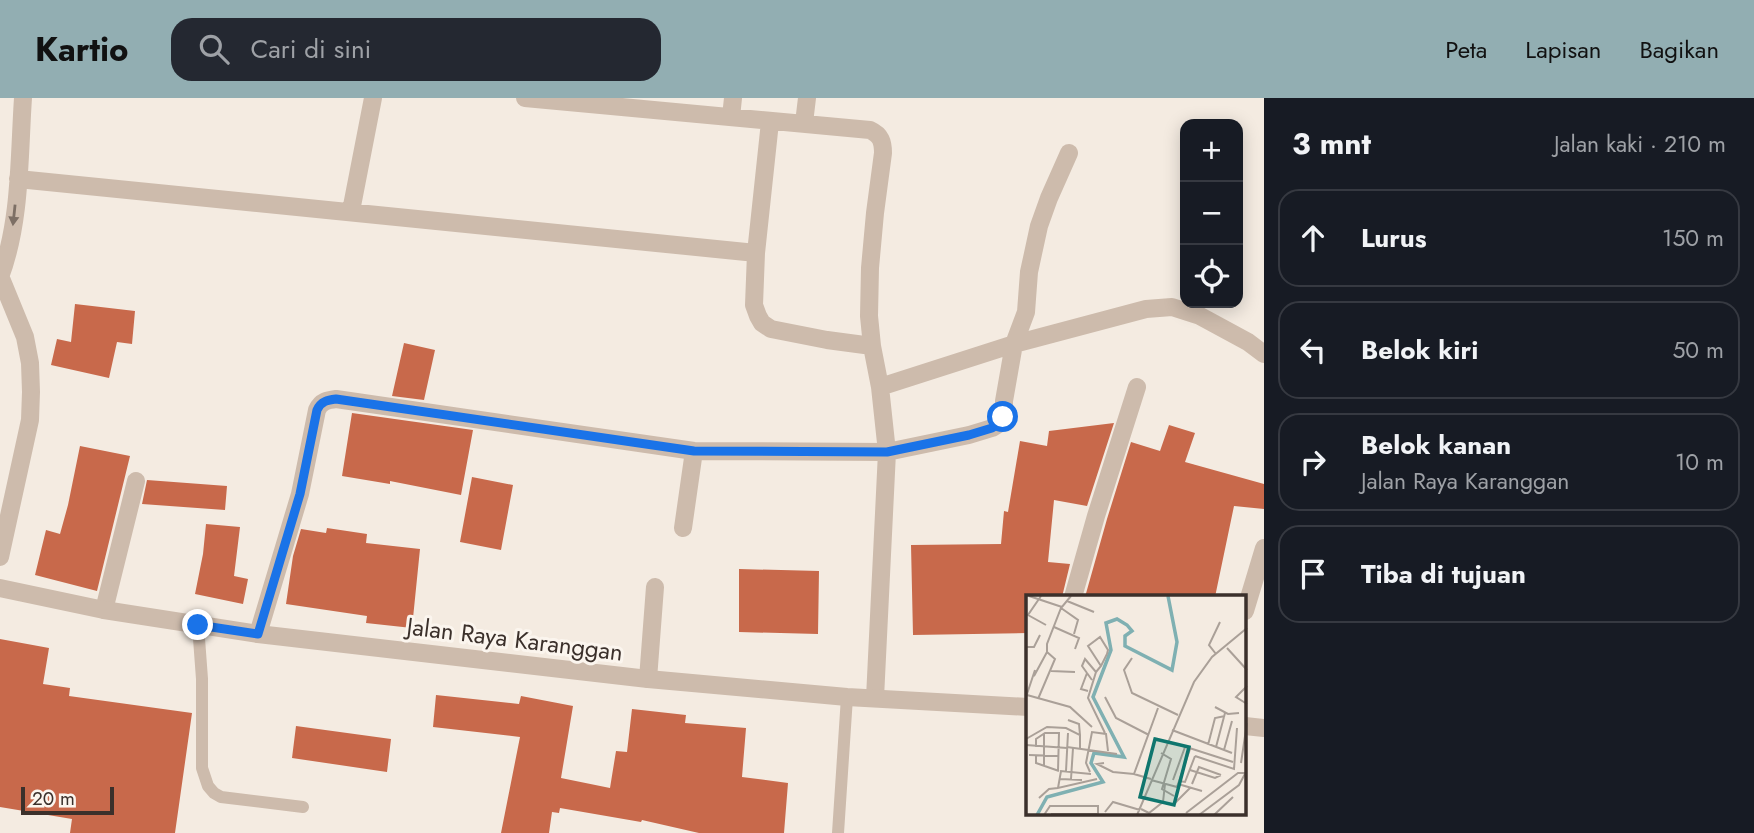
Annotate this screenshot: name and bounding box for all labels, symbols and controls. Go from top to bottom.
search box [171,18,661,81]
text: Kartio [35,26,129,73]
icon: search [195,30,233,68]
text: Cari di sini [251,30,371,68]
text: Peta [1445,32,1487,67]
text: Lapisan [1525,32,1601,67]
text: Bagikan [1639,32,1719,67]
map controls [1180,119,1243,308]
button: + [1180,119,1243,182]
text: 3 mnt [1292,122,1371,165]
text: Jalan kaki · 210 m [1554,127,1726,161]
button: − [1180,182,1243,245]
one-way arrow [9,204,20,226]
icon: ahead [1294,219,1332,257]
text: Lurus [1361,219,1427,257]
text: 150 m [1662,221,1724,255]
button: locate [1180,245,1243,308]
icon: left [1294,331,1332,369]
text: Belok kiri [1361,331,1478,369]
text: 50 m [1672,333,1724,367]
route start [987,401,1018,432]
text: Belok kanan [1361,426,1511,464]
icon: right [1294,443,1332,481]
text: 10 m [1675,445,1724,479]
text: Jalan Raya Karanggan [1361,464,1569,498]
icon: arrive [1294,555,1332,593]
text: Tiba di tujuan [1361,555,1526,593]
inset map [1026,595,1246,816]
street label: Jalan Raya Karanggan [402,608,625,670]
route end [182,609,213,640]
scale bar [21,784,114,816]
text: 20 m [32,785,75,812]

